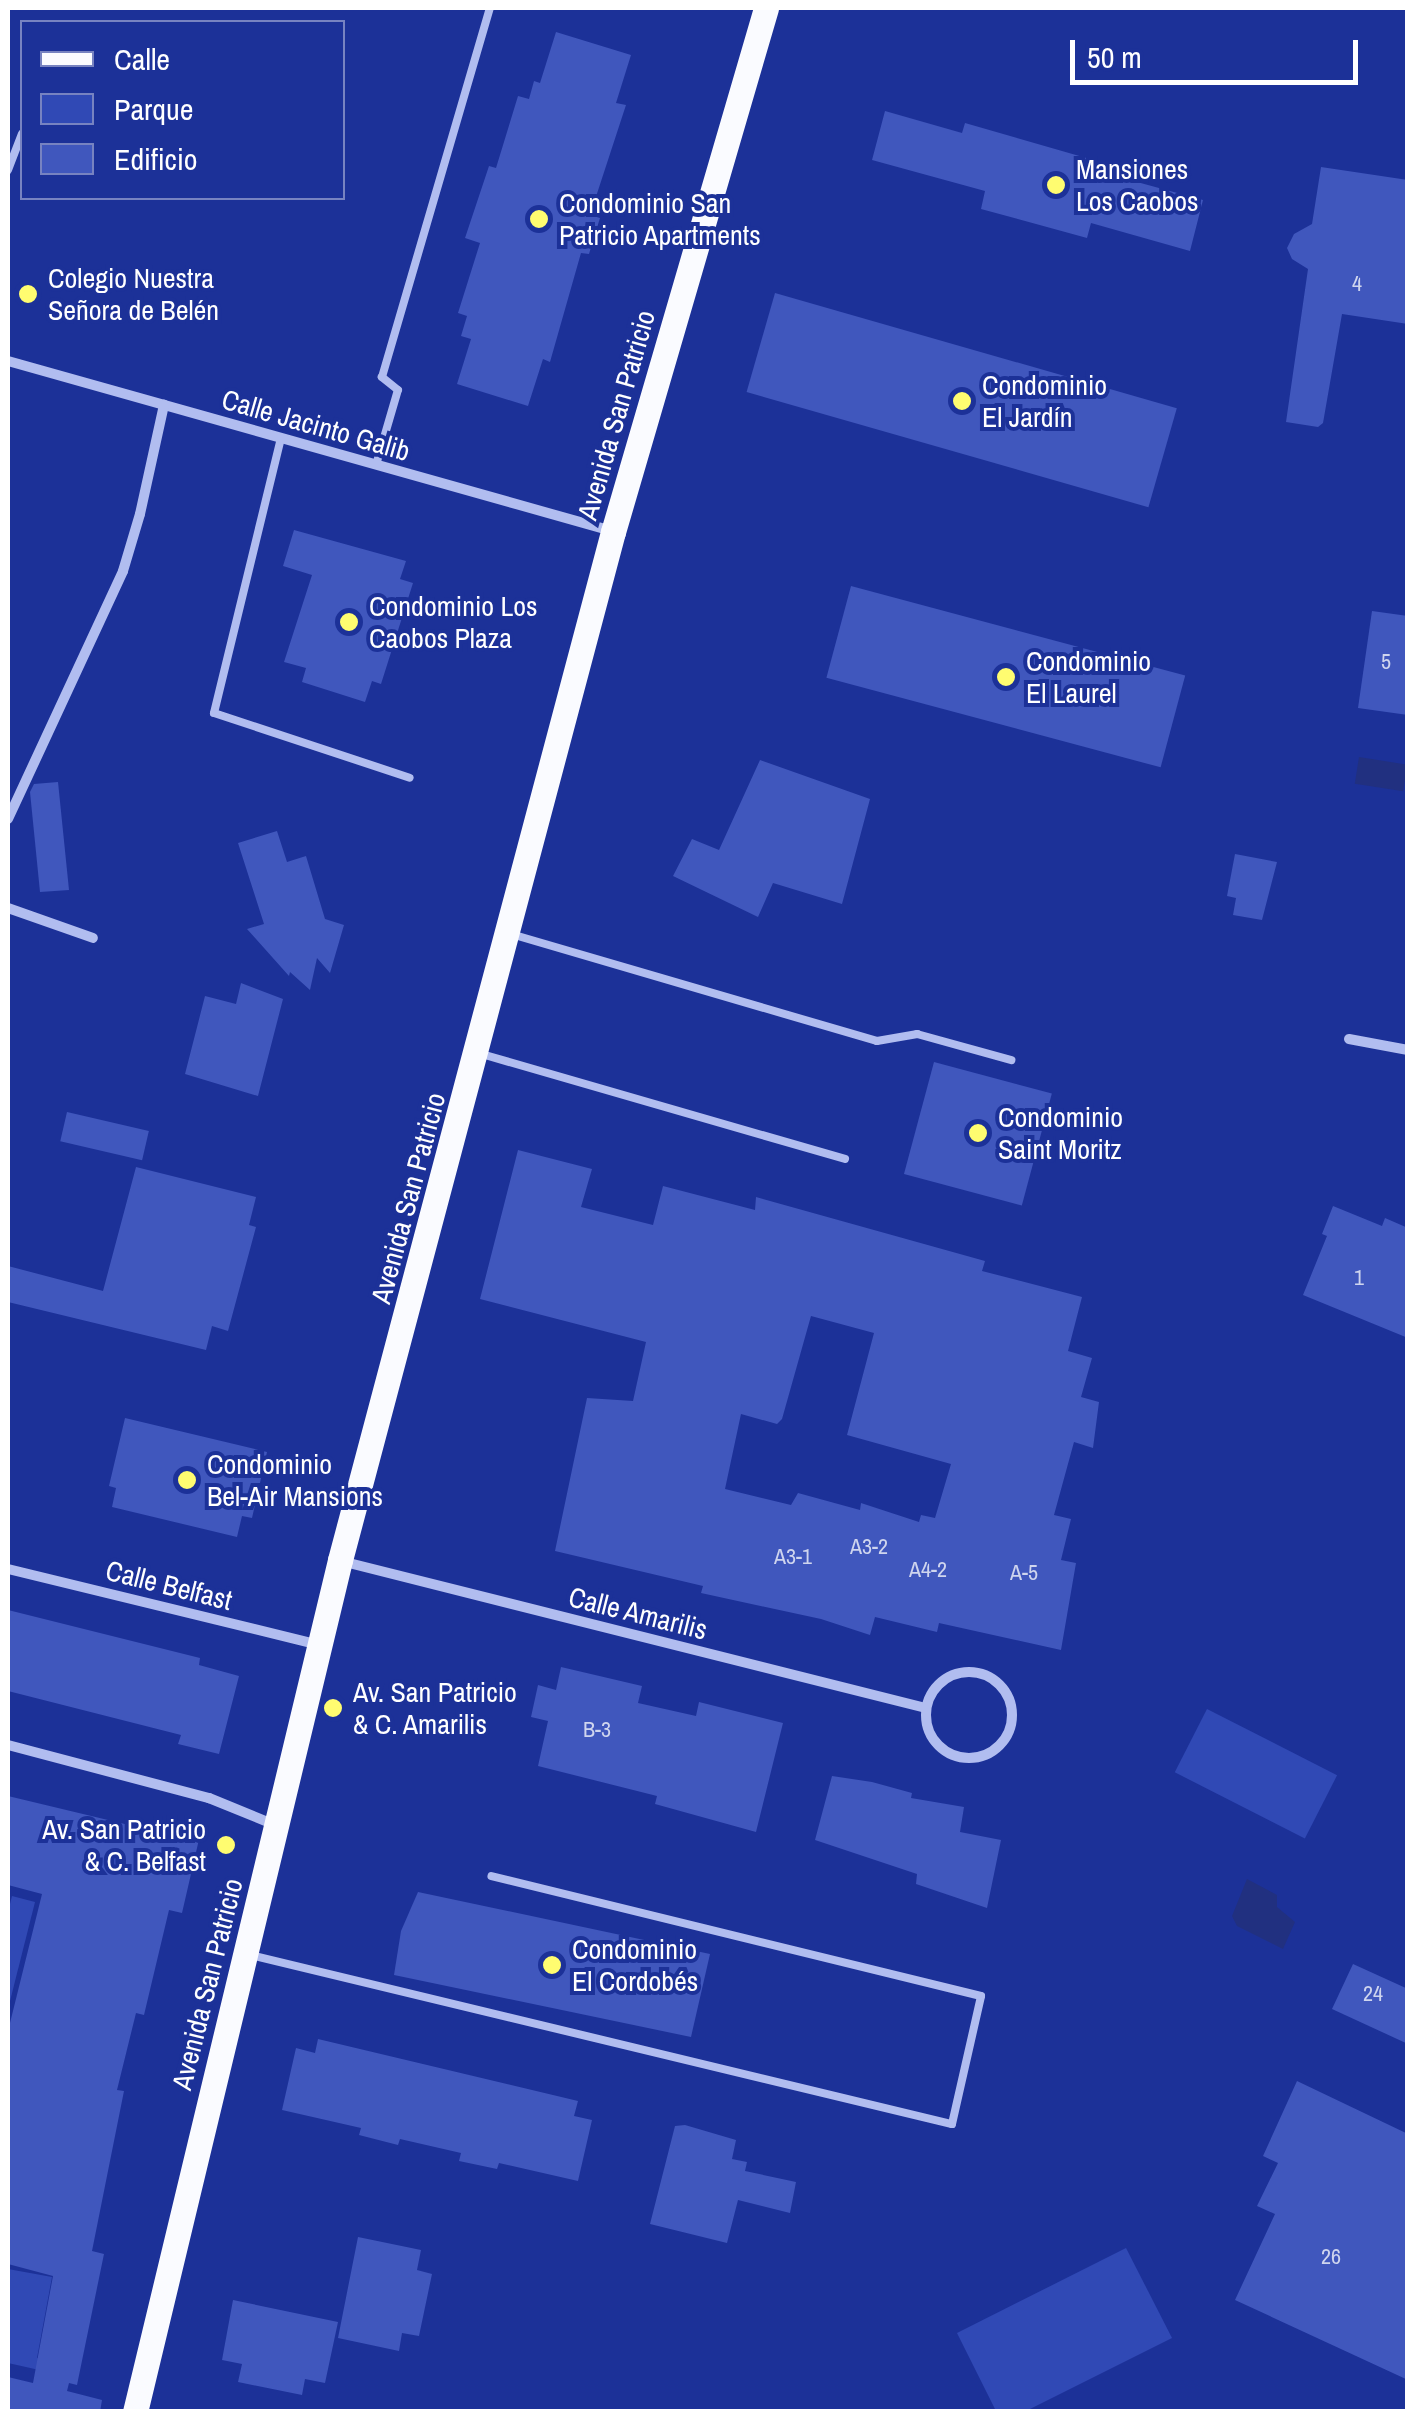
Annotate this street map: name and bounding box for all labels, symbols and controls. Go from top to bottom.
legend [20,20,345,200]
scale bar [1075,20,1362,82]
text: 50 m [1087,37,1142,77]
text: Calle [114,39,170,79]
text: Parque [114,89,193,129]
text: Edificio [114,139,197,179]
place label: Mansiones Los Caobos [1076,152,1199,218]
marker: Mansiones Los Caobos [1045,174,1067,196]
place label: Condominio San Patricio Apartments [559,186,762,252]
marker: Condominio San Patricio Apartments [528,208,550,230]
place label: Colegio Nuestra Señora de Belén [48,261,219,327]
house number: 4 [1352,271,1362,297]
marker: Colegio Nuestra Señora de Belén [17,283,39,305]
street label: Avenida San Patricio [570,306,662,524]
place label: Condominio El Jardín [982,368,1107,434]
street label: Calle Jacinto Galib [218,382,414,468]
marker: Condominio El Jardín [951,390,973,412]
place label: Condominio Los Caobos Plaza [369,589,537,655]
marker: Condominio Los Caobos Plaza [338,611,360,633]
place label: Condominio El Laurel [1026,644,1151,710]
house number: 5 [1381,649,1391,675]
marker: Condominio El Laurel [995,666,1017,688]
street label: Avenida San Patricio [364,1089,452,1307]
place label: Condominio Saint Moritz [998,1100,1123,1166]
marker: Condominio Saint Moritz [967,1122,989,1144]
house number: 1 [1354,1265,1364,1291]
place label: Condominio Bel-Air Mansions [207,1447,383,1513]
marker: Condominio Bel-Air Mansions [176,1469,198,1491]
house number: A3-2 [850,1534,888,1560]
house number: A3-1 [774,1544,812,1570]
street label: Calle Belfast [102,1553,236,1617]
house number: A4-2 [909,1557,947,1583]
house number: A-5 [1010,1560,1038,1586]
street label: Calle Amarilis [565,1579,711,1647]
place label: Av. San Patricio & C. Amarilis [353,1675,517,1741]
marker: Av. San Patricio & C. Amarilis [322,1697,344,1719]
house number: B-3 [583,1717,611,1743]
place label: Av. San Patricio & C. Belfast [42,1812,206,1878]
marker: Av. San Patricio & C. Belfast [215,1834,237,1856]
street label: Avenida San Patricio [164,1875,250,2093]
place label: Condominio El Cordobés [572,1932,698,1998]
marker: Condominio El Cordobés [541,1954,563,1976]
house number: 24 [1363,1981,1383,2007]
house number: 26 [1321,2244,1341,2270]

